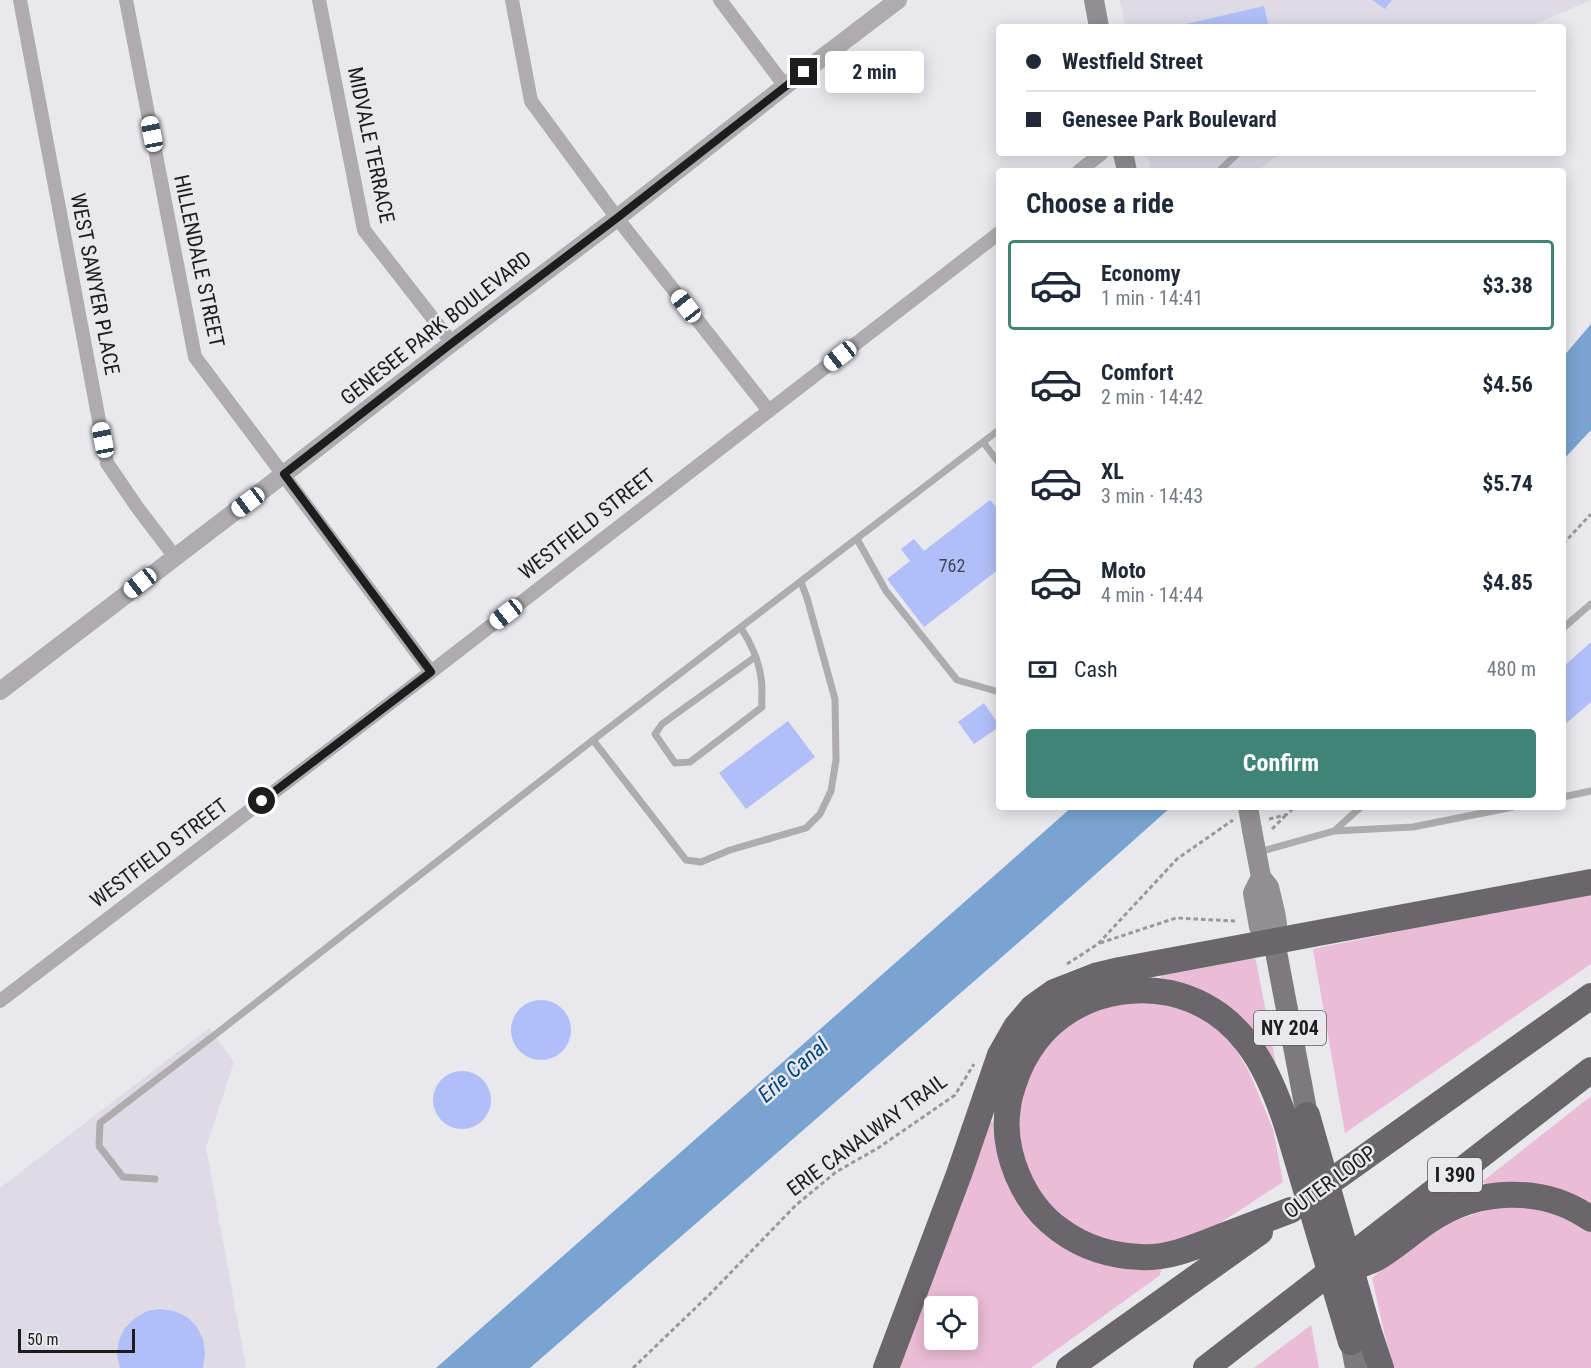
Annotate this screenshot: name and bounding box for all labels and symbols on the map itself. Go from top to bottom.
callout: 2 min [825,51,924,93]
route end [790,58,817,85]
street label: MIDVALE TERRACE [343,65,399,225]
car [140,115,164,153]
street label: HILLENDALE STREET [169,173,229,350]
street label: WEST SAWYER PLACE [66,191,124,377]
street label: GENESEE PARK BOULEVARD [336,246,536,410]
car [668,286,704,326]
car [820,338,860,374]
car [91,421,115,459]
street label: WESTFIELD STREET [514,463,660,585]
car [228,484,268,520]
house number: 762 [939,555,965,576]
car [120,565,160,601]
car [486,596,526,632]
route start [248,787,275,814]
street label: WESTFIELD STREET [86,793,232,912]
road number: NY 204 [1254,1011,1326,1045]
water label: Erie Canal [753,1032,834,1107]
street label: ERIE CANALWAY TRAIL [782,1069,952,1201]
street label: OUTER LOOP [1279,1141,1381,1223]
road number: I 390 [1428,1158,1482,1192]
scale bar [18,1326,135,1354]

